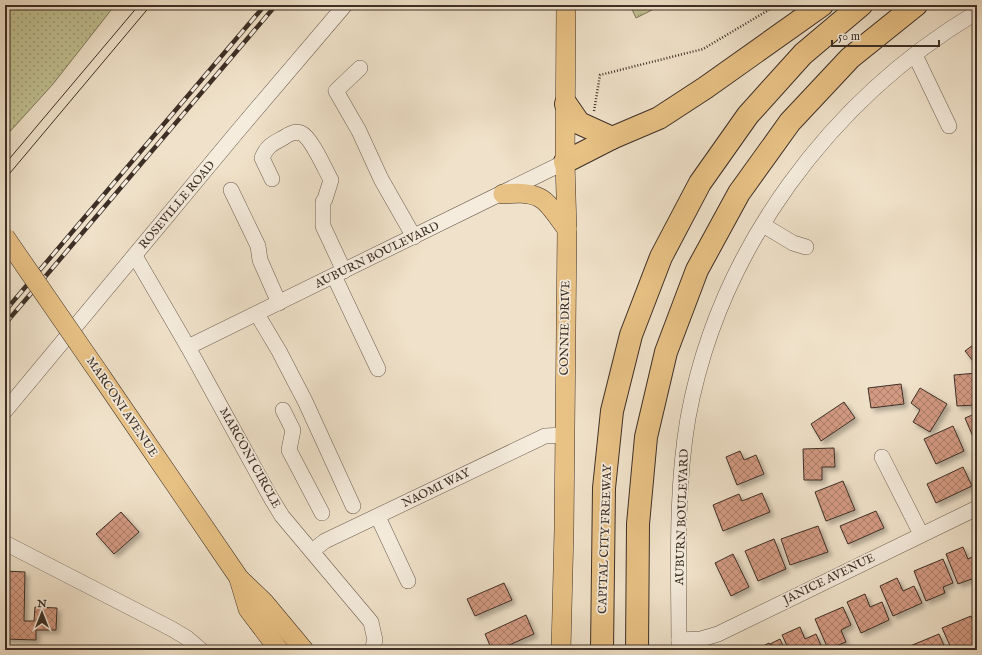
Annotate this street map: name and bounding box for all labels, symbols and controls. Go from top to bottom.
scale bar [832,22,939,48]
text: 50 m [838,29,860,44]
street label: ROSEVILLE ROAD [136,158,218,252]
street label: AUBURN BOULEVARD [311,218,442,292]
street label: CONNIE DRIVE [557,280,573,376]
street label: MARCONI AVENUE [83,354,161,460]
street label: MARCONI CIRCLE [216,405,284,511]
street label: AUBURN BOULEVARD [672,448,692,586]
street label: CAPITAL CITY FREEWAY [595,463,615,614]
street label: NAOMI WAY [399,465,473,511]
street label: JANICE AVENUE [779,550,878,609]
north arrow [22,593,62,633]
text: N [36,597,47,611]

